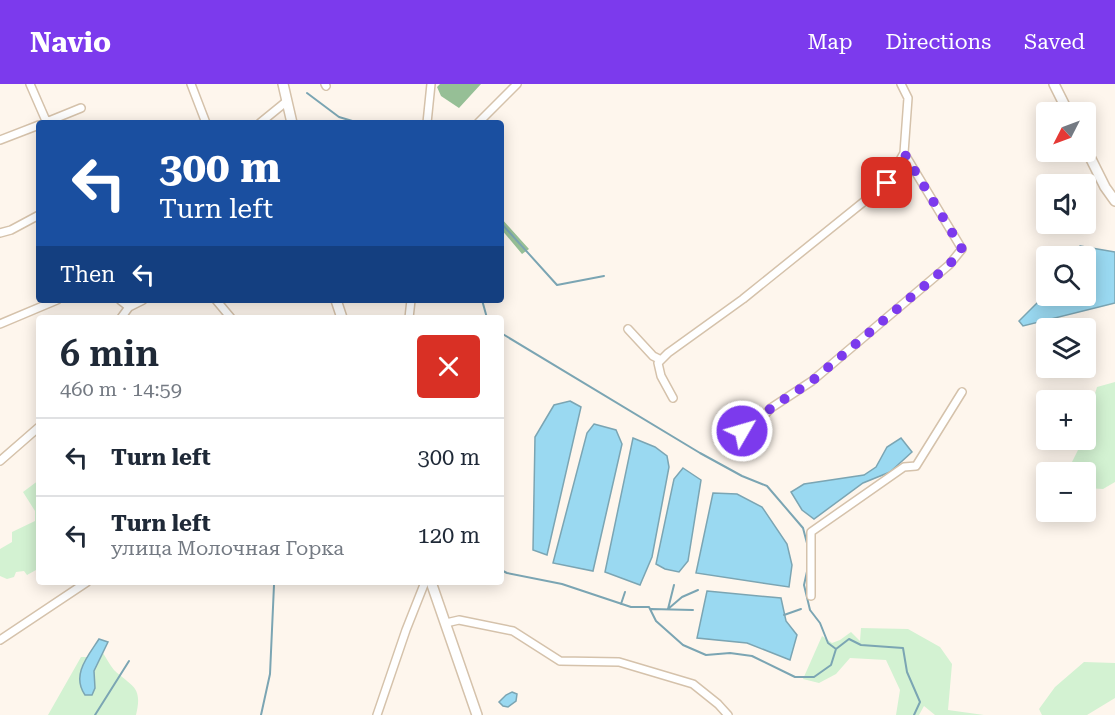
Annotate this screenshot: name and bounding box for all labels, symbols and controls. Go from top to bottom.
text: Navio [30,26,111,59]
text: Map [808,30,852,54]
text: Directions [885,30,991,54]
text: Saved [1024,30,1085,54]
north arrow [1036,102,1096,162]
map controls [1036,102,1096,522]
text: 300 m [159,143,281,192]
icon: left [60,144,138,222]
pin [861,157,912,208]
icon: arrive [870,166,903,199]
button: sound [1036,174,1096,234]
text: Turn left [159,193,273,225]
button: search [1036,246,1096,306]
icon: left [127,258,160,291]
text: Then [60,262,115,287]
button: layers [1036,318,1096,378]
text: 6 min [60,333,159,375]
button: close [417,335,480,398]
text: 460 m · 14:59 [60,377,182,401]
button: + [1036,390,1096,450]
position arrow [710,399,774,463]
icon: left [60,441,93,474]
text: Turn left [111,445,211,470]
text: 300 m [417,445,480,470]
button: − [1036,462,1096,522]
text: Turn left [111,511,211,536]
icon: left [60,519,93,552]
text: 120 m [417,523,480,548]
text: улица Молочная Горка [111,536,344,560]

